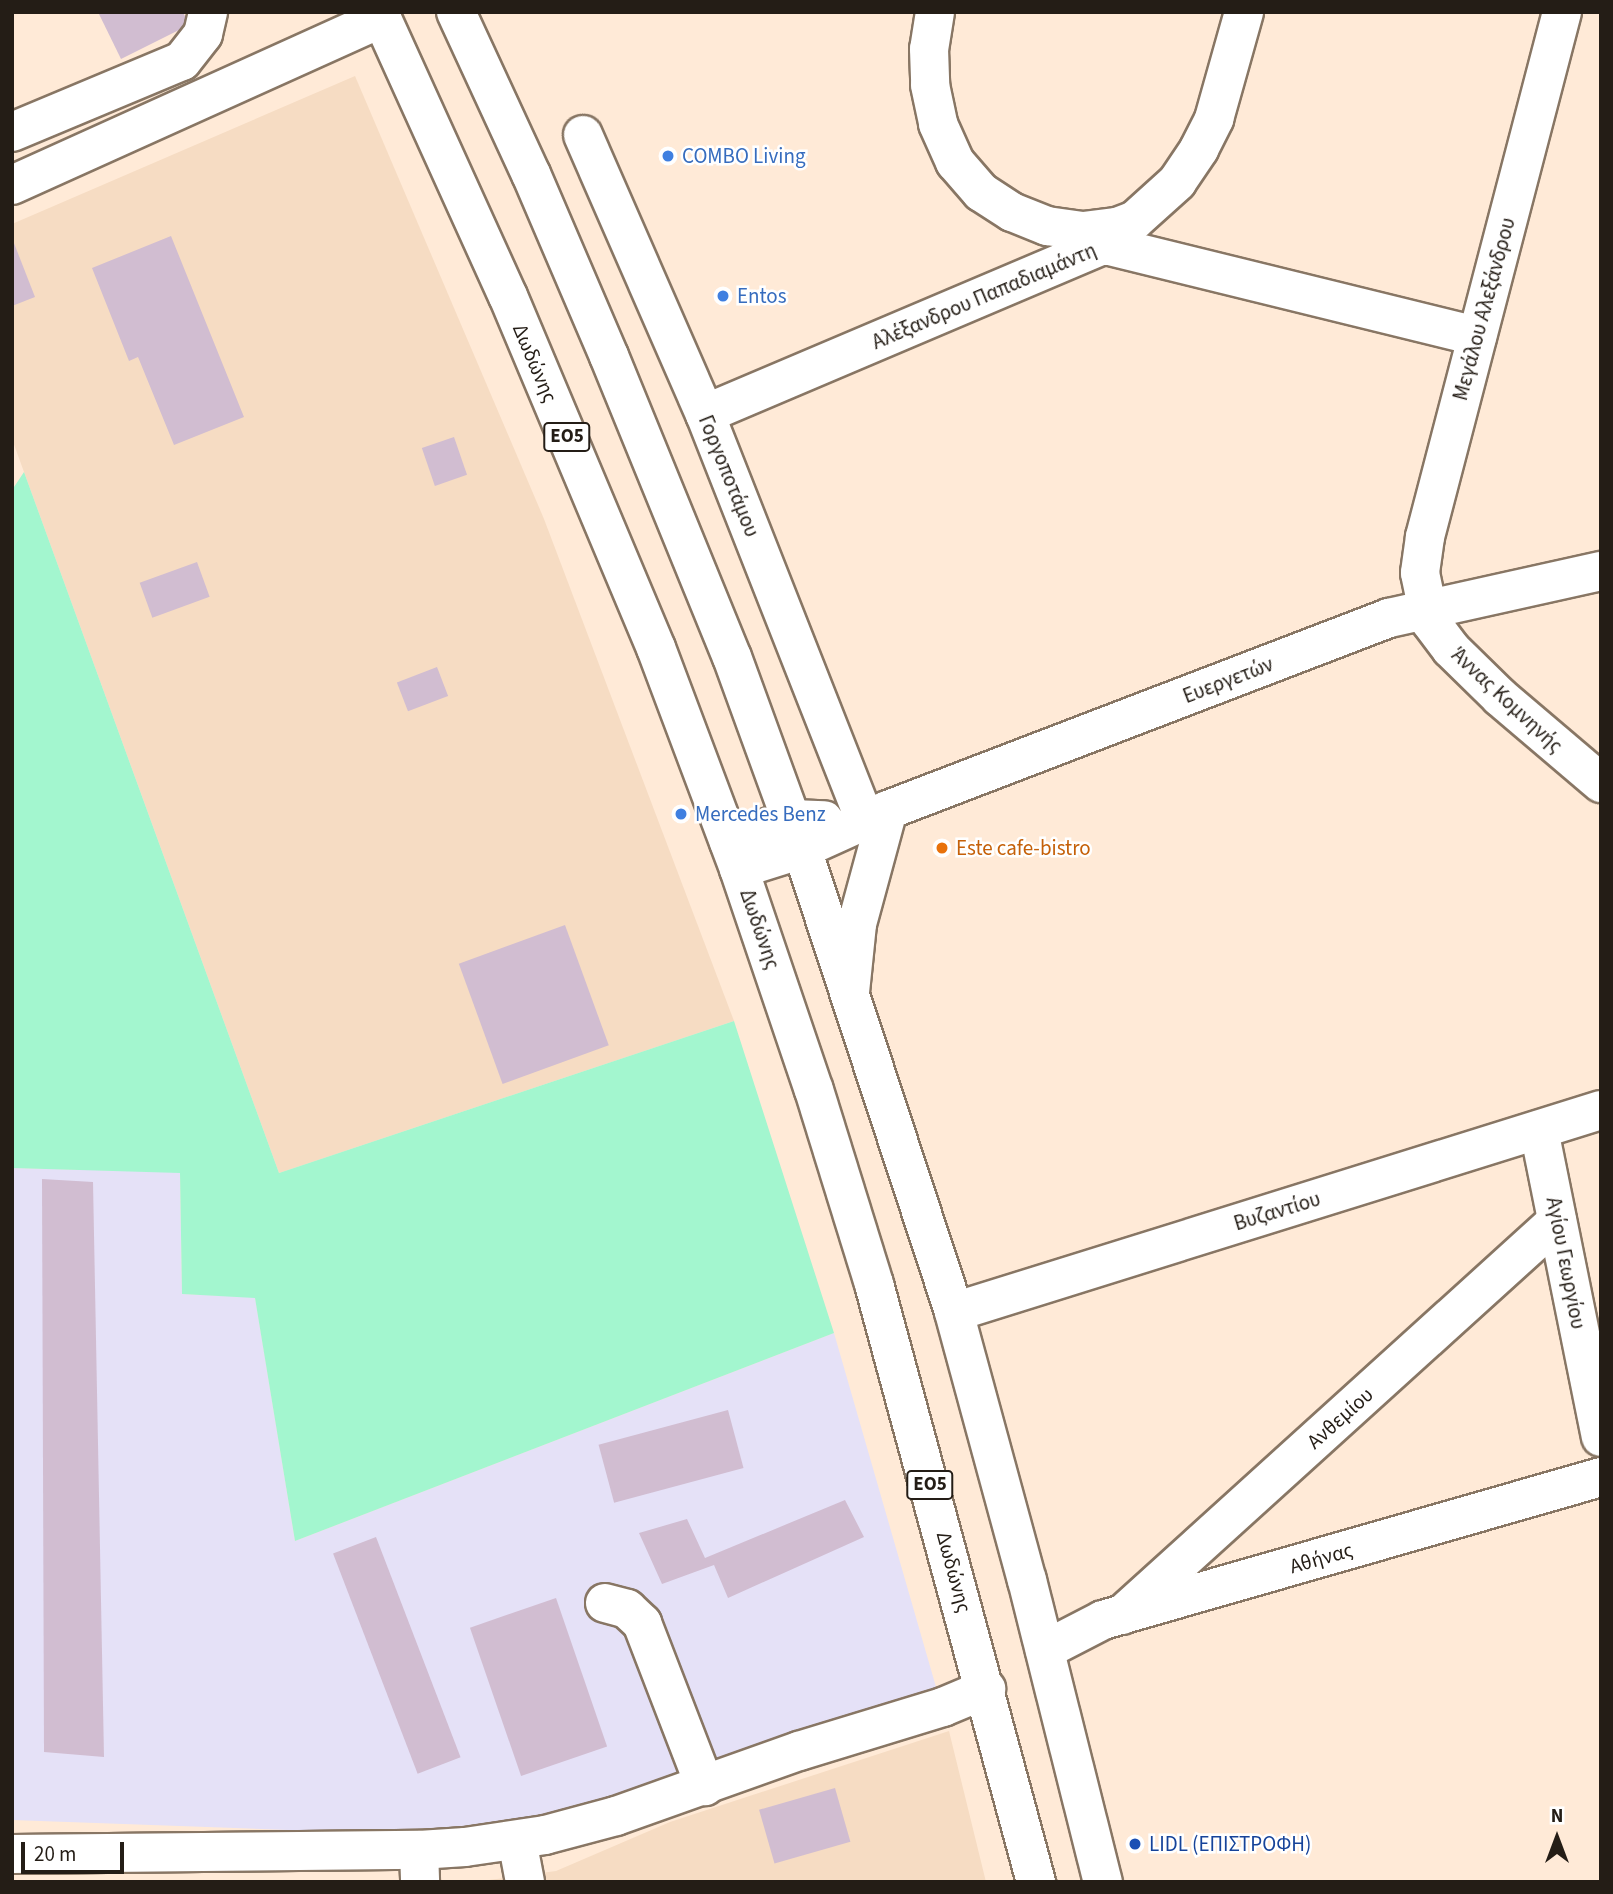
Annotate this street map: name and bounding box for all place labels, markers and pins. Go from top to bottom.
place label: COMBO Living [682,143,806,169]
marker: COMBO Living [660,148,676,164]
place label: Entos [737,283,786,309]
marker: Entos [715,288,731,304]
place label: Mercedes Benz [695,801,826,827]
marker: Mercedes Benz [673,806,689,822]
place label: Este cafe-bistro [956,835,1091,861]
marker: Este cafe-bistro [934,840,950,856]
place label: LIDL (ΕΠΙΣΤΡΟΦΗ) [1149,1831,1311,1857]
marker: LIDL (ΕΠΙΣΤΡΟΦΗ) [1127,1836,1143,1852]

